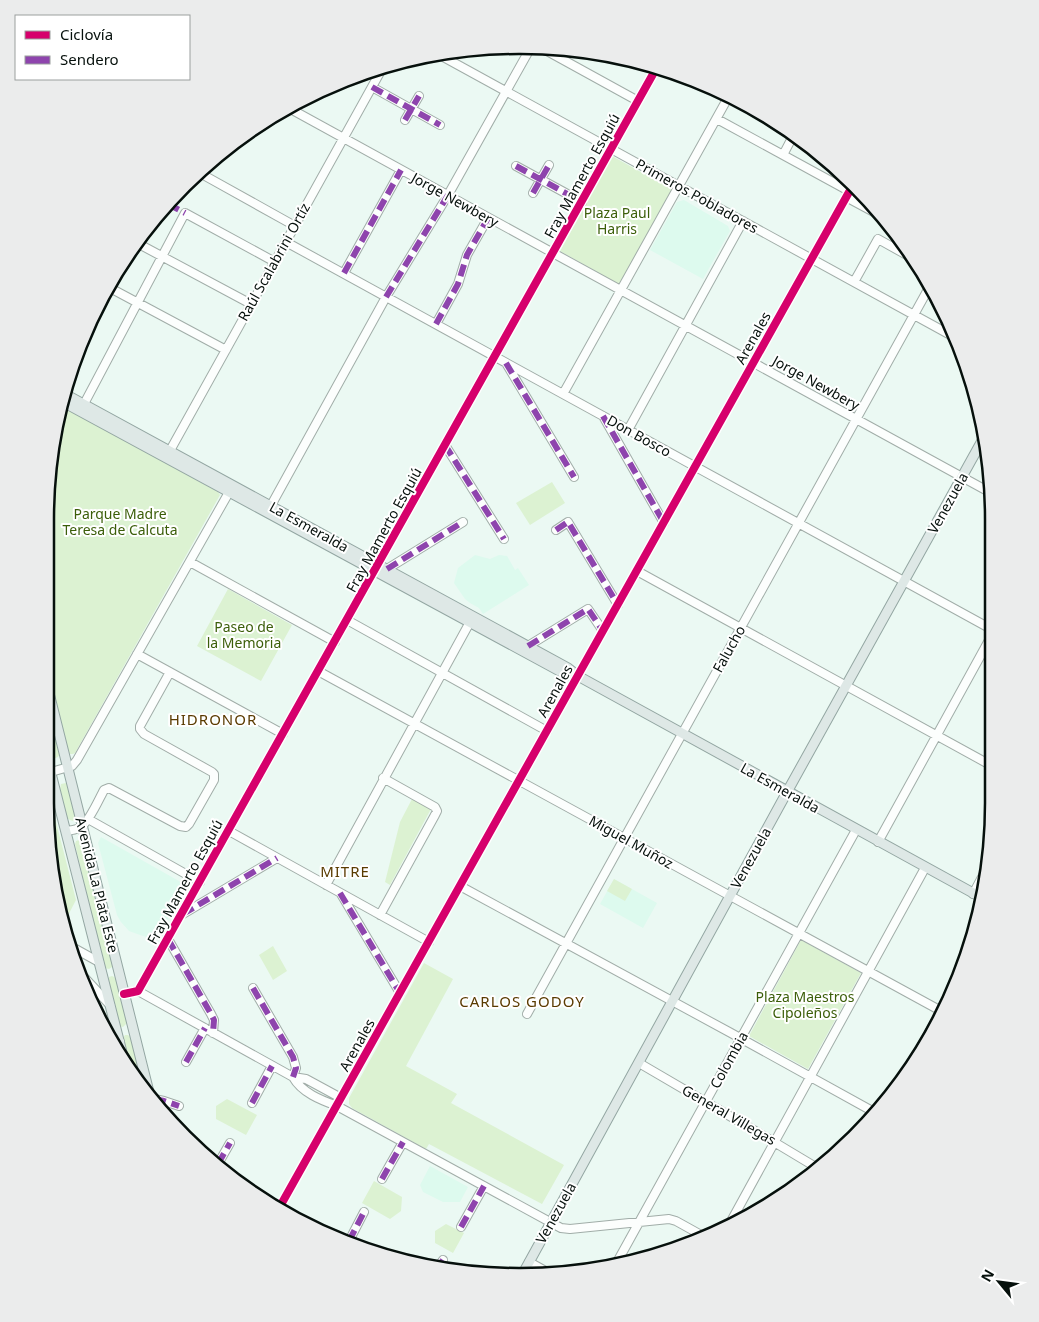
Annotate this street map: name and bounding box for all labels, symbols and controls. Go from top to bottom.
legend [15,15,190,80]
text: Ciclovía [60,24,113,44]
text: Sendero [60,49,119,69]
street label: Fray Mamerto Esquiú [539,110,624,242]
street label: Primeros Pobladores [633,154,762,237]
street label: Jorge Newbery [407,167,503,232]
street label: Raúl Scalabrini Ortíz [233,199,314,324]
park label: Plaza Paul Harris [584,203,650,238]
street label: Arenales [730,308,775,367]
street label: Jorge Newbery [768,350,864,415]
street label: Don Bosco [604,410,675,461]
street label: Fray Mamerto Esquiú [341,464,426,596]
street label: Venezuela [923,469,972,537]
street label: La Esmeralda [266,497,352,556]
park label: Parque Madre Teresa de Calcuta [62,504,178,539]
park label: Paseo de la Memoria [207,617,281,652]
street label: Falucho [708,622,749,676]
street label: Arenales [532,661,577,720]
district label: HIDRONOR [169,709,257,729]
street label: La Esmeralda [737,758,823,817]
street label: Miguel Muñoz [586,811,677,873]
street label: Avenida La Plata Este [71,815,124,955]
street label: Fray Mamerto Esquiú [142,816,227,948]
street label: Venezuela [726,824,775,892]
district label: MITRE [320,861,370,881]
park label: Plaza Maestros Cipoleños [756,987,855,1022]
district label: CARLOS GODOY [459,991,585,1011]
street label: Arenales [334,1015,379,1074]
street label: Colombia [705,1028,752,1092]
street label: General Villegas [679,1080,780,1149]
street label: Venezuela [531,1179,580,1247]
north arrow [974,1257,1024,1307]
text: N [976,1266,998,1285]

